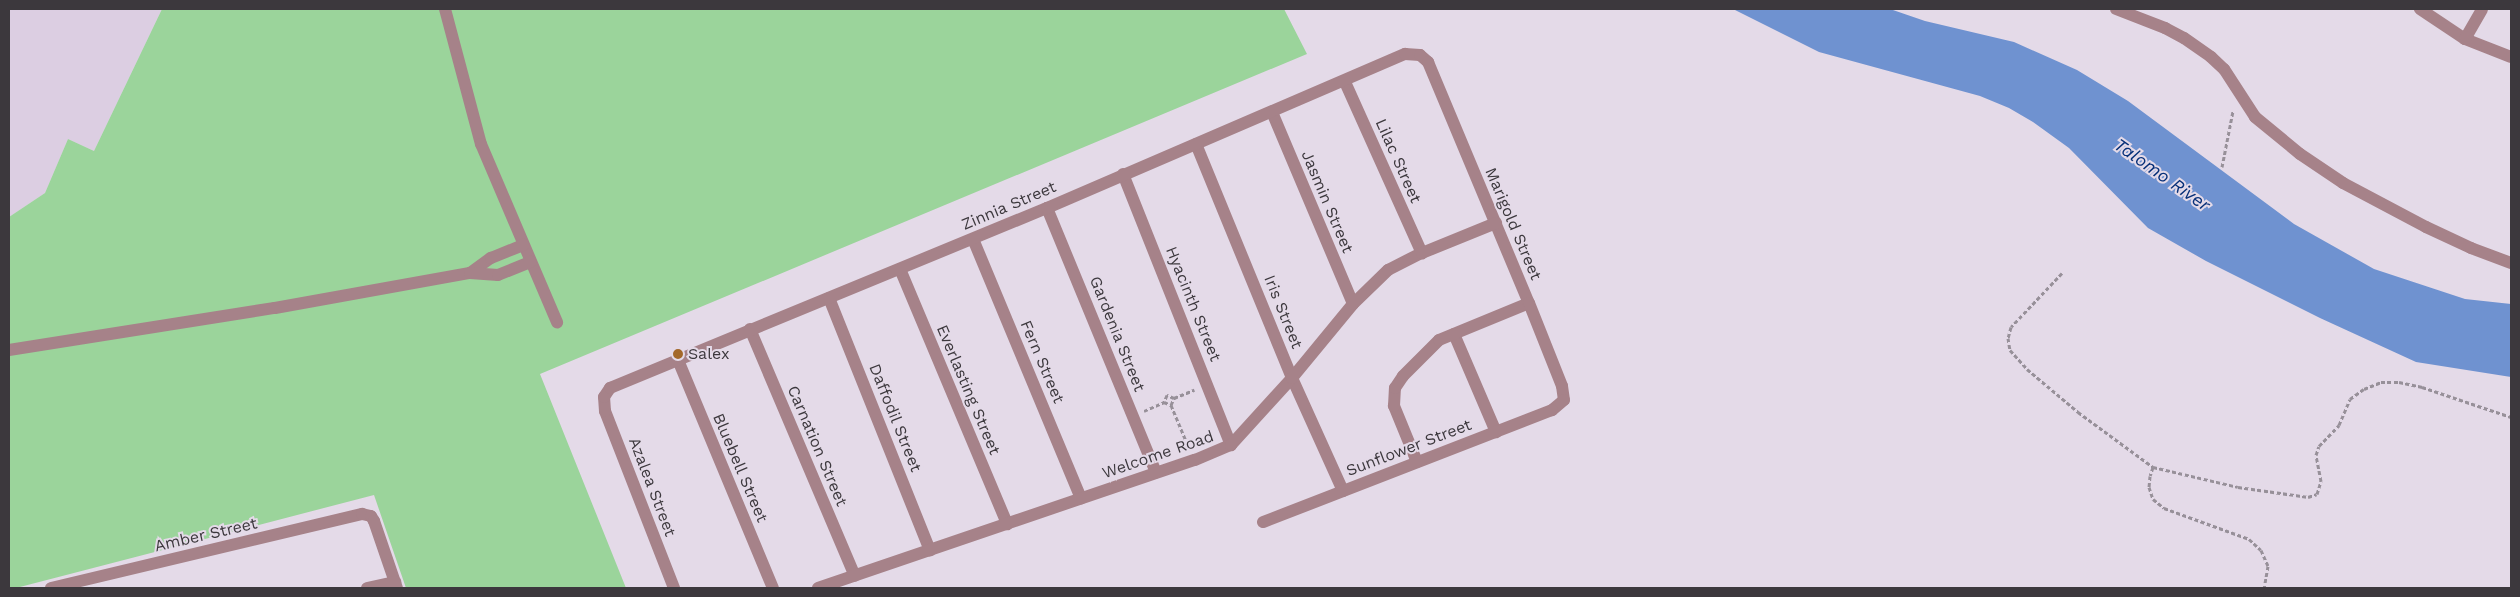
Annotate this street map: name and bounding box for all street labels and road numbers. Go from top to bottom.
street label: Lilac Street [1371,116,1425,206]
street label: Jasmin Street [1297,148,1357,256]
street label: Marigold Street [1481,165,1545,283]
street label: Zinnia Street [959,177,1059,235]
street label: Hyacinth Street [1161,244,1225,364]
street label: Iris Street [1260,272,1306,352]
street label: Gardenia Street [1085,273,1149,395]
street label: Fern Street [1016,318,1068,406]
street label: Everlasting Street [932,322,1004,458]
street label: Daffodil Street [865,361,925,475]
street label: Carnation Street [783,383,851,509]
street label: Bluebell Street [708,410,772,526]
street label: Sunflower Street [1344,415,1474,481]
street label: Welcome Road [1100,427,1216,483]
street label: Azalea Street [624,435,680,539]
street label: Amber Street [153,514,259,556]

